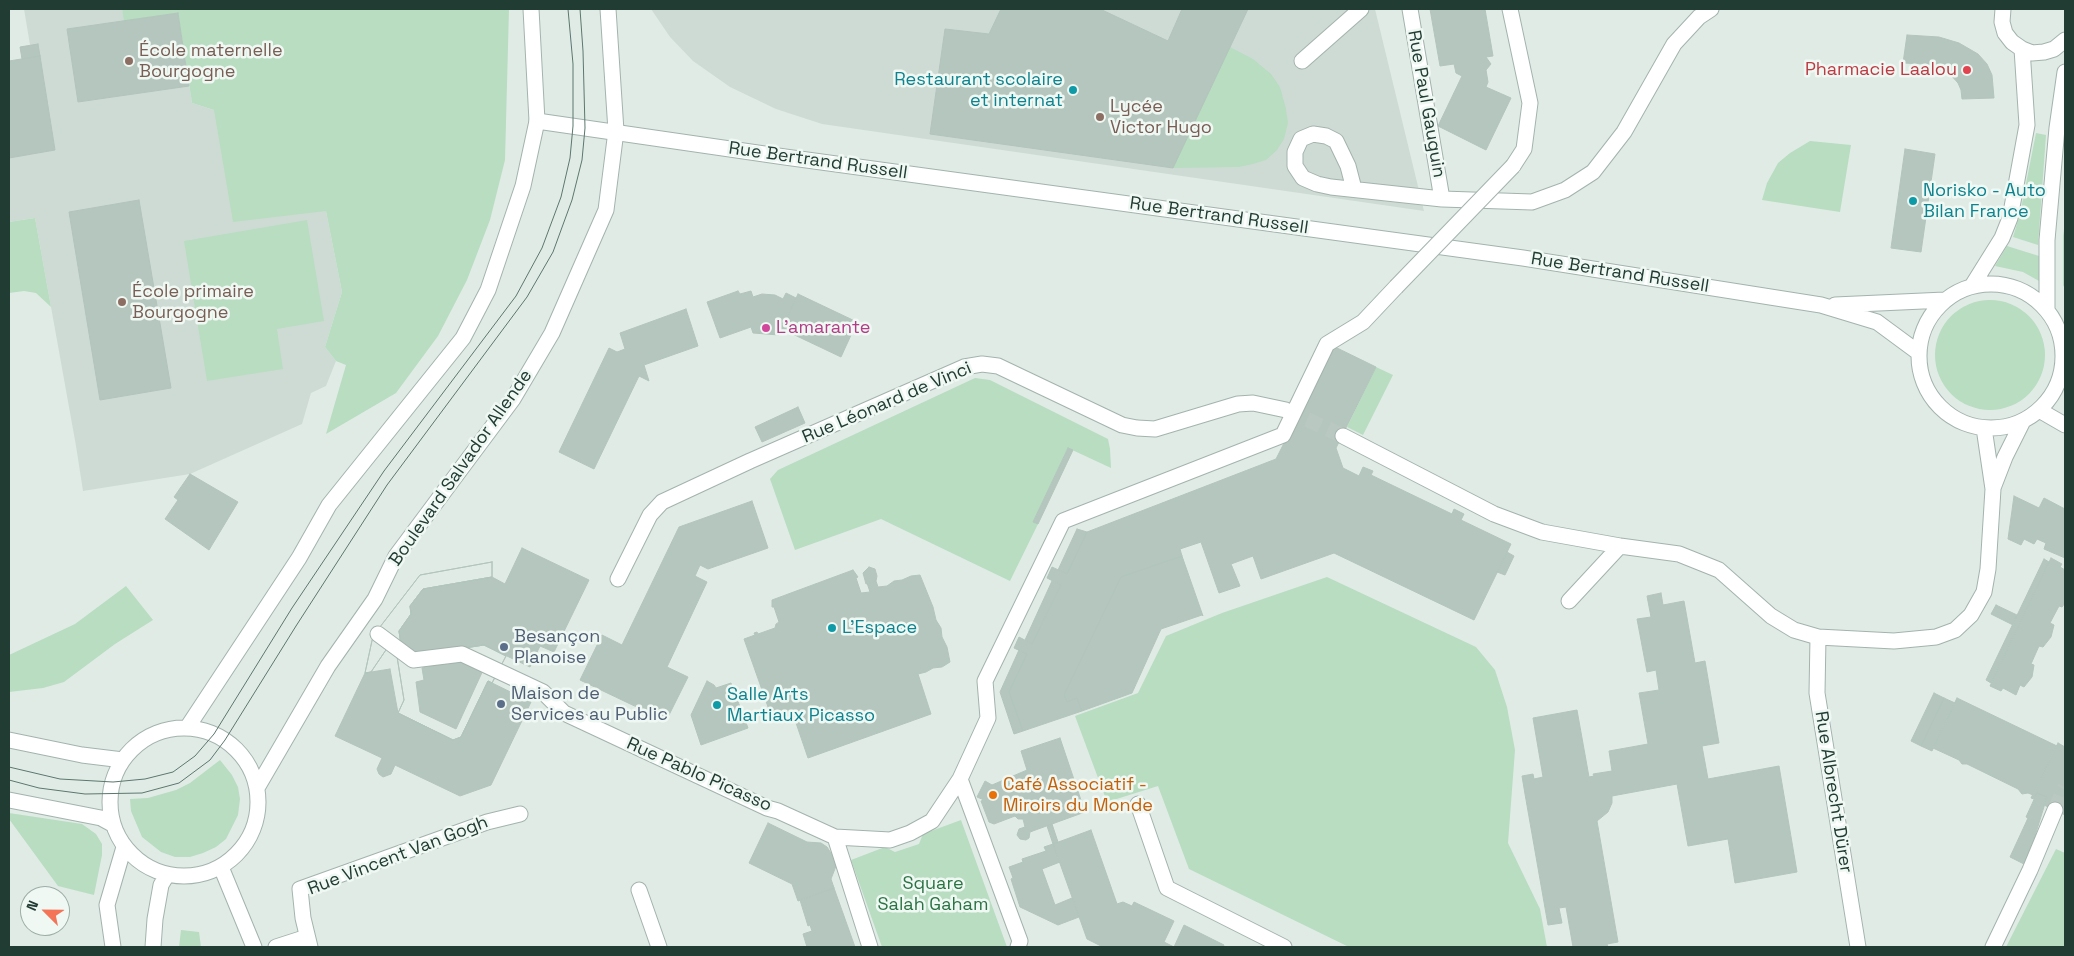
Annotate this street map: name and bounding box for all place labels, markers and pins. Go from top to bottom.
place label: École maternelle Bourgogne [139,40,283,82]
marker: École maternelle Bourgogne [123,55,135,67]
place label: Pharmacie Laalou [1805,59,1957,81]
marker: Pharmacie Laalou [1961,64,1973,76]
place label: Restaurant scolaire et internat [894,69,1063,112]
marker: Restaurant scolaire et internat [1067,84,1079,96]
place label: Lycée Victor Hugo [1110,96,1212,138]
marker: Lycée Victor Hugo [1094,111,1106,123]
place label: Norisko - Auto Bilan France [1923,180,2046,222]
marker: Norisko - Auto Bilan France [1907,195,1919,207]
place label: École primaire Bourgogne [132,281,254,324]
marker: École primaire Bourgogne [116,296,128,308]
place label: L'amarante [776,317,870,339]
marker: L'amarante [760,322,772,334]
place label: L'Espace [842,617,917,639]
marker: L'Espace [826,622,838,634]
place label: Besançon Planoise [514,626,600,669]
marker: Besançon Planoise [498,641,510,653]
place label: Maison de Services au Public [511,683,668,726]
place label: Salle Arts Martiaux Picasso [727,684,875,726]
marker: Maison de Services au Public [495,698,507,710]
marker: Salle Arts Martiaux Picasso [711,699,723,711]
place label: Café Associatif - Miroirs du Monde [1003,774,1153,816]
marker: Café Associatif - Miroirs du Monde [987,789,999,801]

